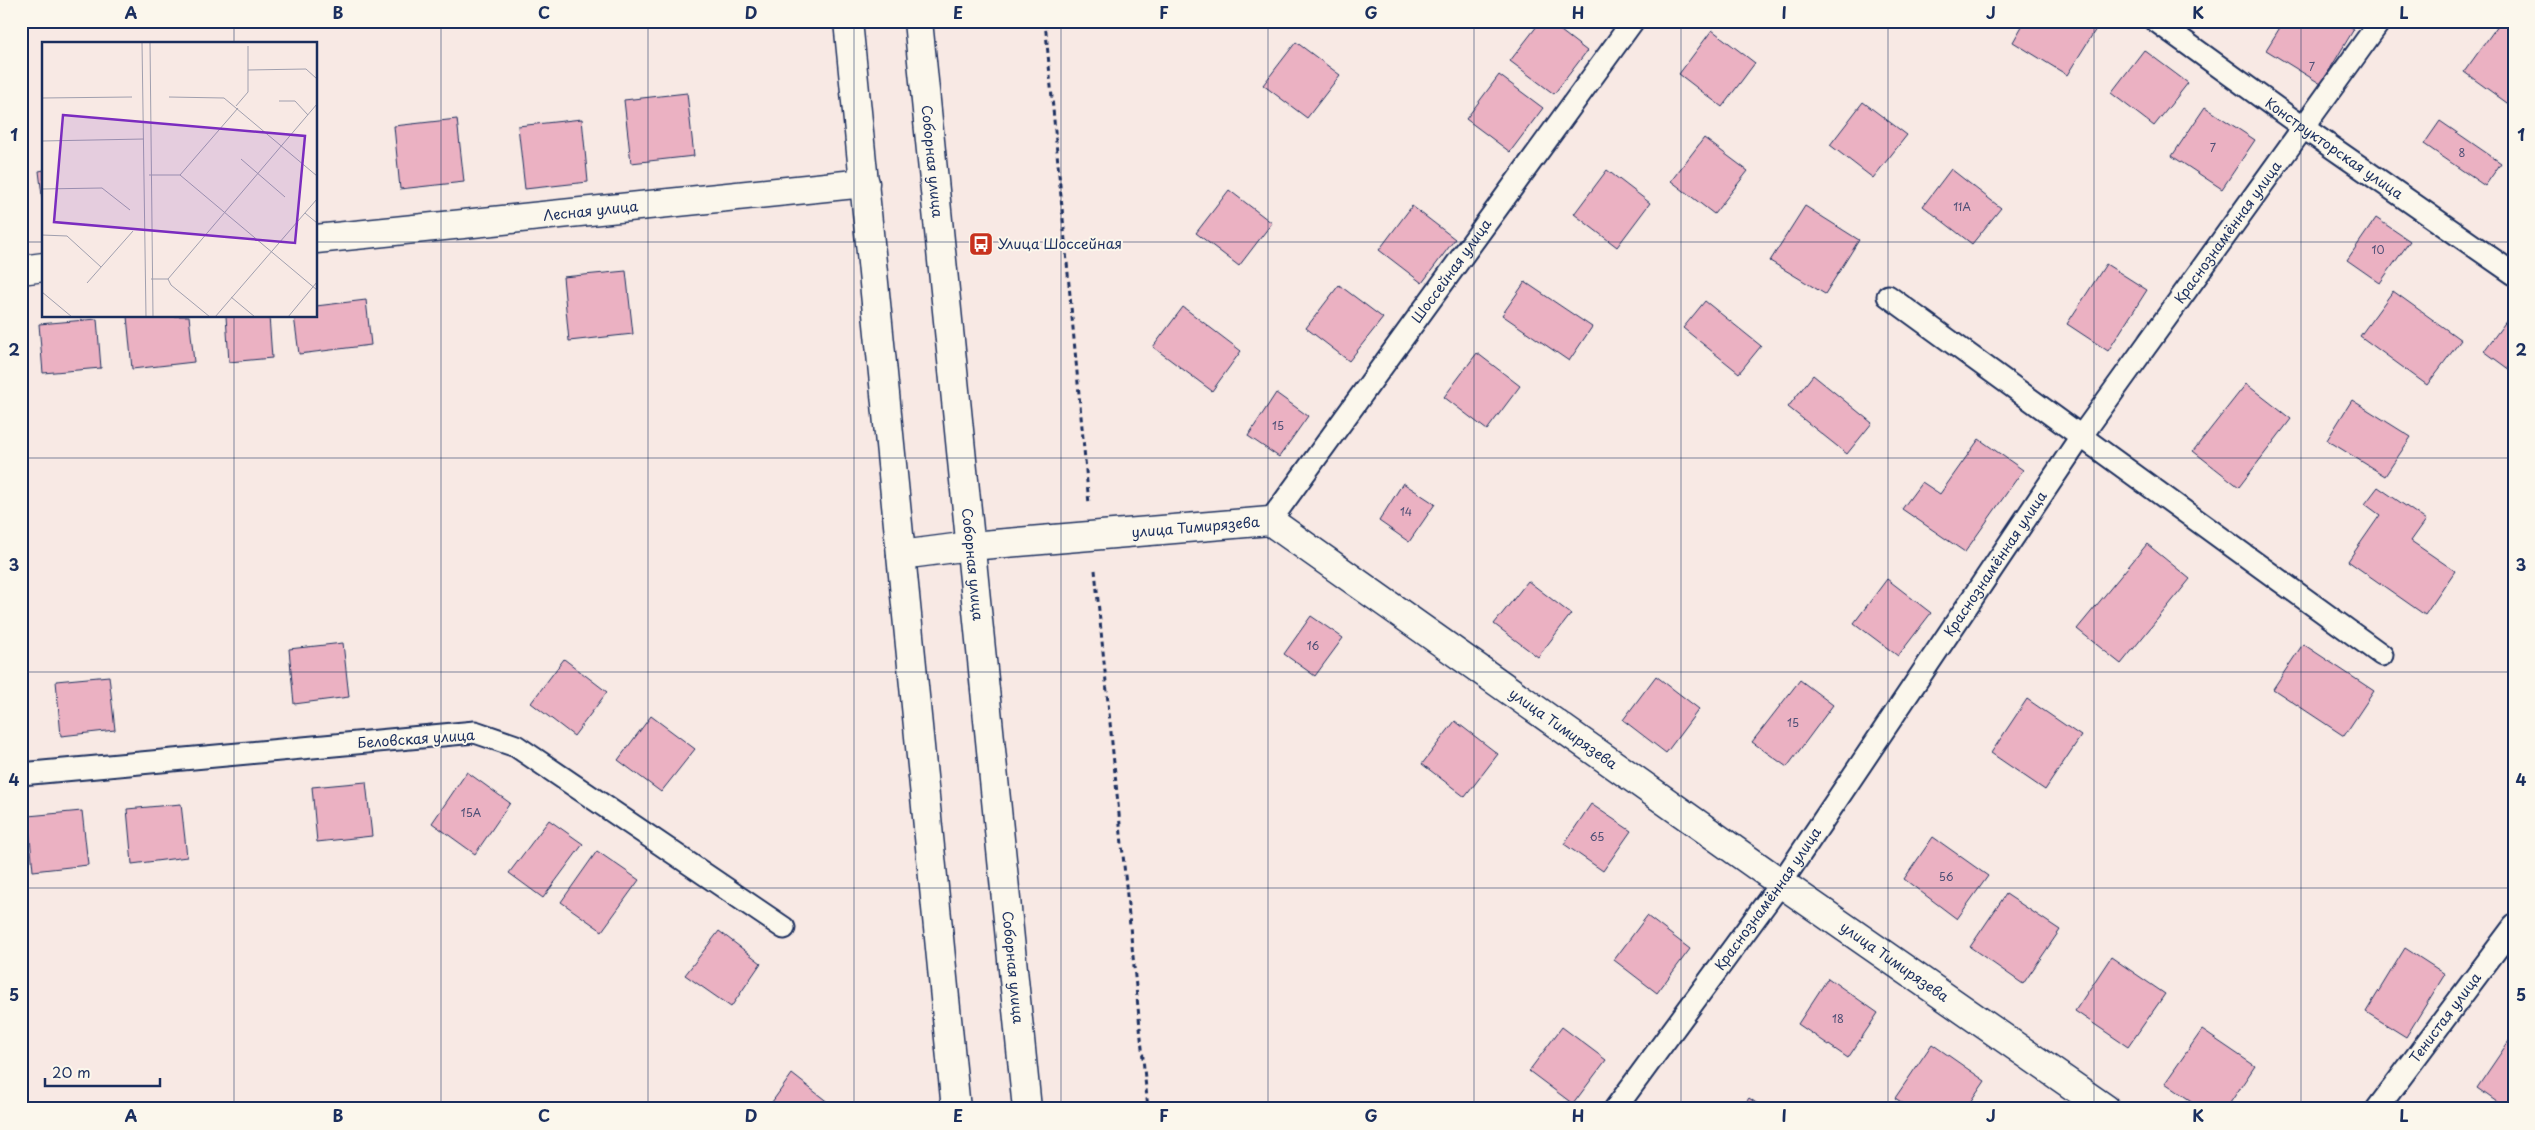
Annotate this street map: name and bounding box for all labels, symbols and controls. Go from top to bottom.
text: A [125,0,138,24]
text: B [333,0,344,24]
text: C [538,0,550,24]
text: D [745,0,757,24]
text: E [953,0,963,24]
text: F [1159,0,1169,24]
text: G [1364,0,1378,24]
text: H [1572,0,1584,24]
text: I [1781,0,1787,24]
text: J [1986,0,1996,24]
text: K [2192,0,2204,24]
text: L [2399,0,2409,24]
inset map [42,42,318,318]
house number: 7 [2309,58,2315,75]
street label: Конструкторская улица [2261,92,2408,204]
street label: Соборная улица [916,104,949,219]
text: 1 [10,122,18,146]
text: 1 [2517,122,2525,146]
house number: 7 [2210,139,2216,156]
house number: 8 [2459,144,2466,161]
street label: Краснознамённая улица [2169,156,2286,308]
street label: Лесная улица [542,195,639,226]
house number: 11А [1953,198,1971,215]
street label: Шоссейная улица [1406,214,1496,327]
bus stop icon: Улица Шоссейная [968,231,994,257]
place label: Улица Шоссейная [998,233,1122,254]
house number: 10 [2372,241,2384,258]
text: 2 [8,337,20,361]
text: 2 [2515,337,2527,361]
house number: 15 [1272,417,1284,434]
street label: Краснознамённая улица [1939,486,2052,641]
house number: 14 [1400,503,1412,520]
street label: Соборная улица [957,507,989,622]
street label: улица Тимирязева [1131,511,1261,542]
text: 3 [9,552,19,576]
text: 3 [2516,552,2526,576]
house number: 16 [1307,637,1320,654]
street label: улица Тимирязева [1505,683,1622,774]
house number: 15 [1787,714,1799,731]
street label: Беловская улица [356,724,476,753]
text: 4 [9,767,20,791]
text: 4 [2516,767,2527,791]
house number: 15А [461,804,482,821]
street label: Краснознамённая улица [1709,822,1826,974]
house number: 65 [1590,828,1604,845]
house number: 56 [1939,868,1954,885]
street label: Соборная улица [997,910,1029,1025]
street label: улица Тимирязева [1836,916,1954,1007]
street label: Тенистая улица [2404,968,2486,1067]
text: 5 [9,982,19,1006]
text: 5 [2516,982,2526,1006]
house number: 18 [1832,1010,1844,1027]
scale bar [45,1055,160,1087]
text: 20 m [52,1060,91,1083]
text: A [125,1103,138,1127]
text: B [333,1103,344,1127]
text: C [538,1103,550,1127]
text: D [745,1103,757,1127]
text: E [953,1103,963,1127]
text: F [1159,1103,1169,1127]
text: G [1364,1103,1378,1127]
text: H [1572,1103,1584,1127]
text: I [1781,1103,1787,1127]
text: J [1986,1103,1996,1127]
text: K [2192,1103,2204,1127]
text: L [2399,1103,2409,1127]

